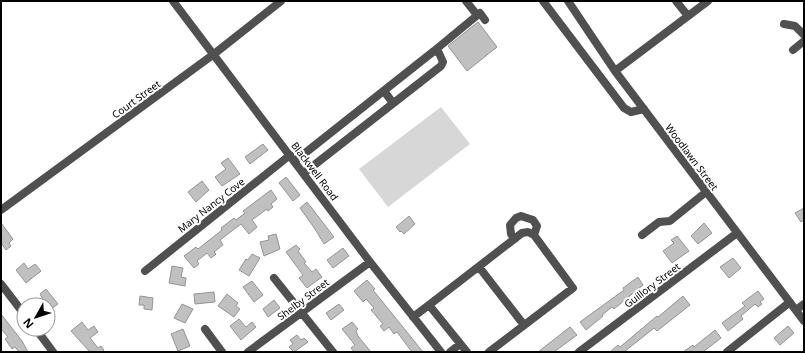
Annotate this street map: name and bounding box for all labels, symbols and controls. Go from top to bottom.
street label: Court Street [109,76,163,121]
street label: Woodlawn Street [662,121,722,194]
street label: Blackwell Road [288,139,342,203]
street label: Mary Nancy Cove [175,174,248,236]
street label: Guillory Street [621,259,683,311]
street label: Shelby Street [274,275,332,323]
north arrow [16,297,56,337]
text: N [19,315,36,332]

